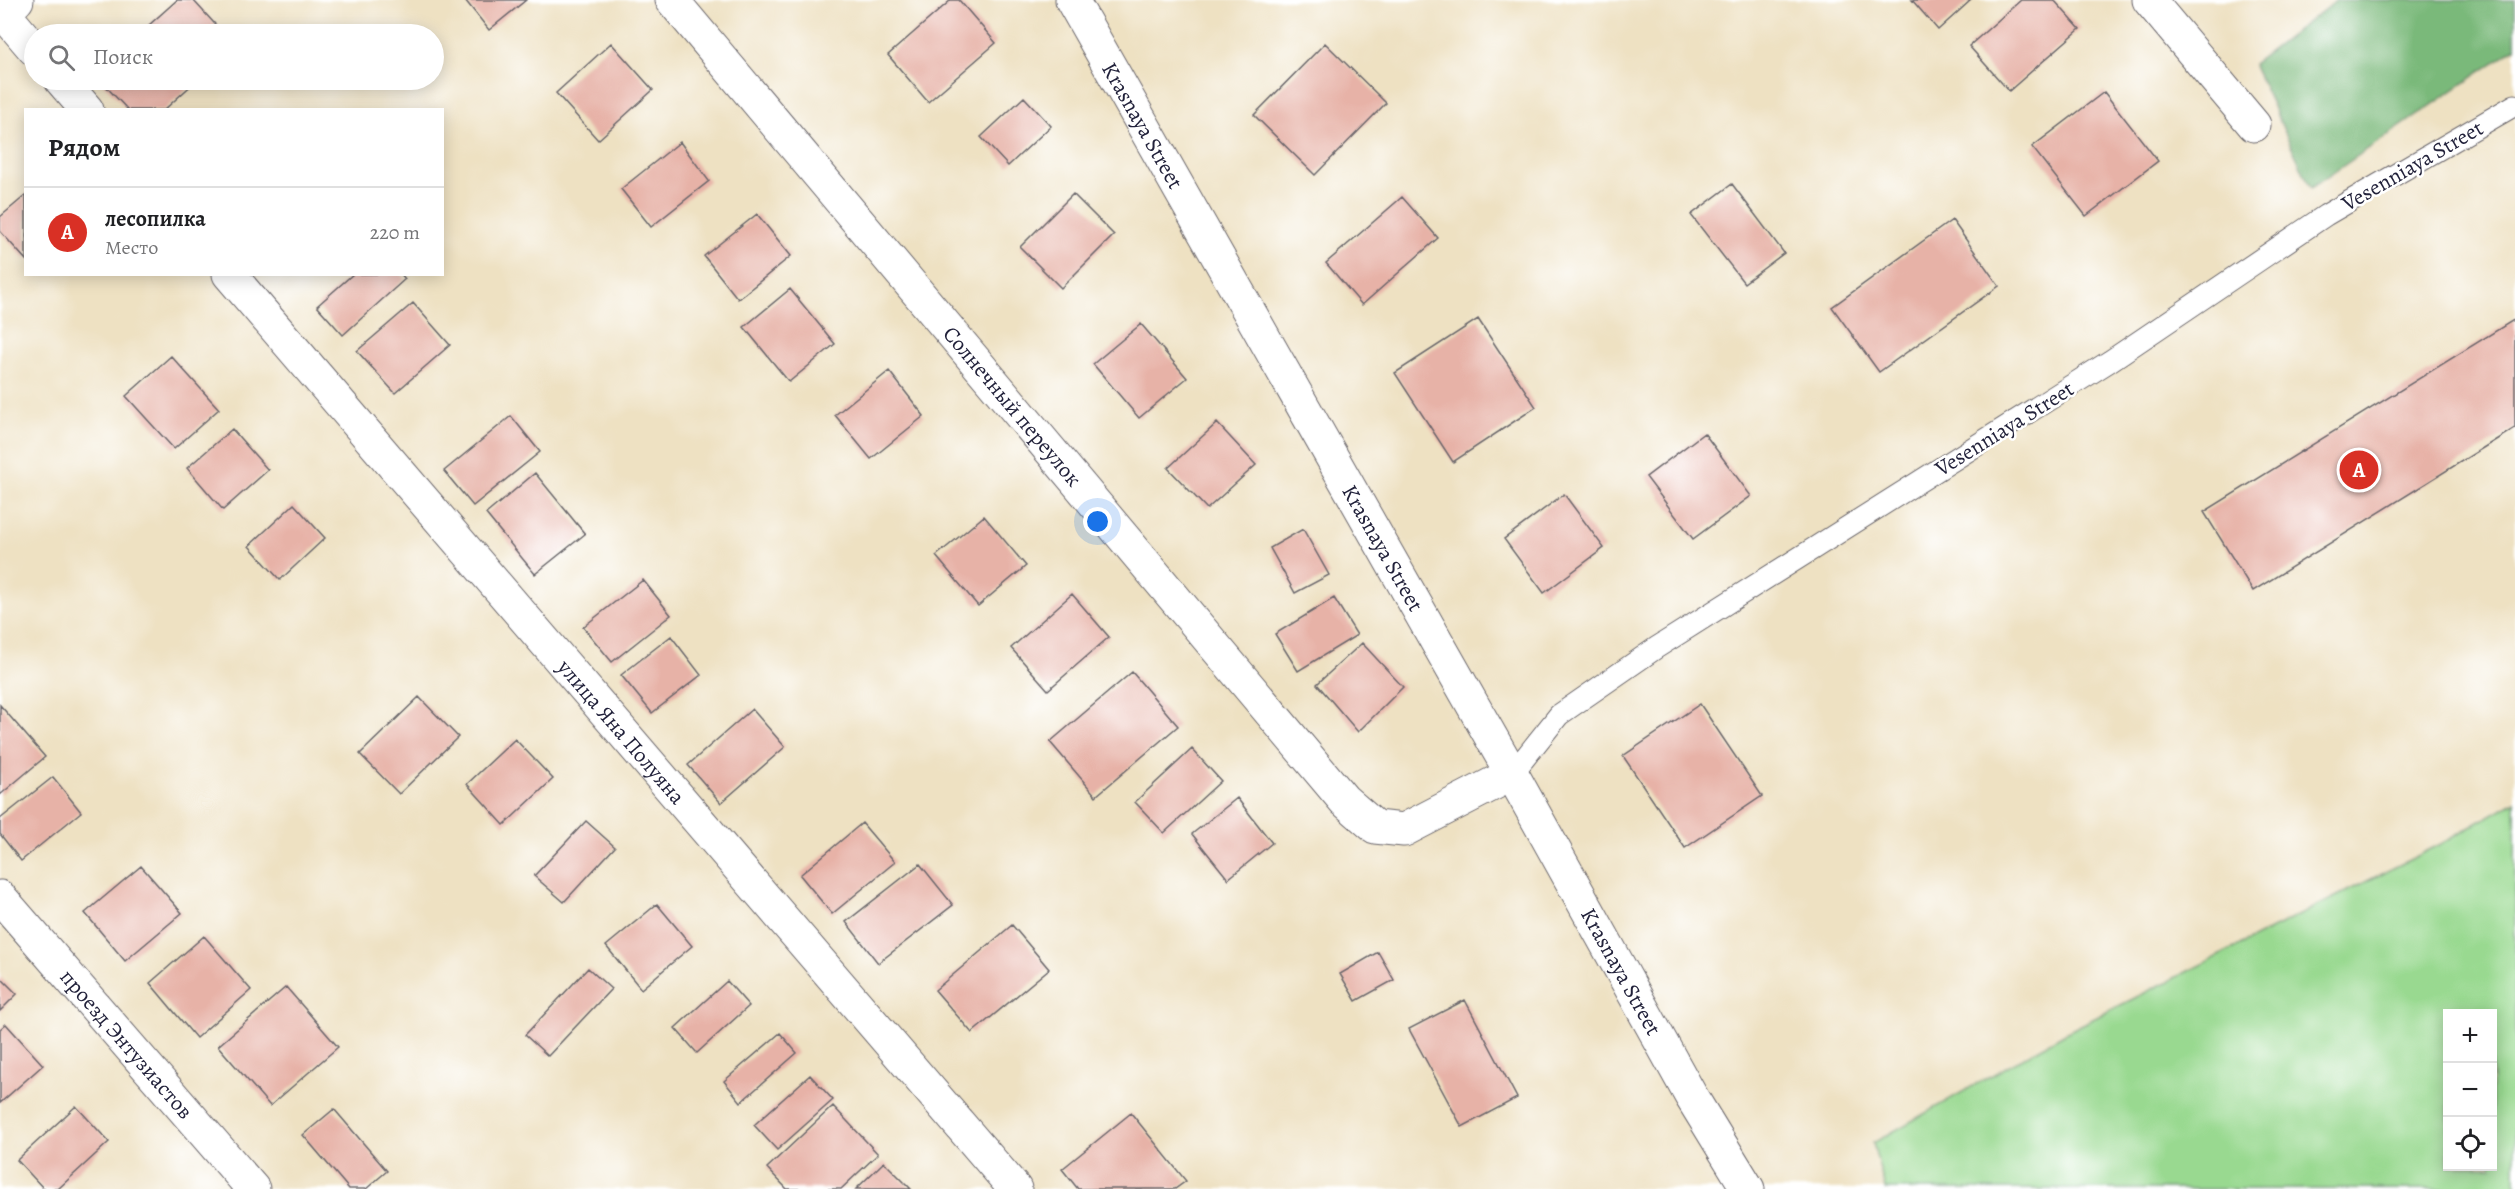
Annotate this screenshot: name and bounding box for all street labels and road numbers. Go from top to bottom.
street label: Krasnaya Street [1094,57,1190,195]
street label: Vesenniaya Street [2335,113,2489,219]
street label: Солнечный переулок [936,320,1088,493]
street label: Vesenniaya Street [1928,374,2080,484]
street label: Krasnaya Street [1335,479,1430,617]
street label: улица Яна Полуяна [550,652,692,812]
street label: Krasnaya Street [1573,903,1668,1041]
street label: проезд Энтузиастов [53,963,200,1126]

